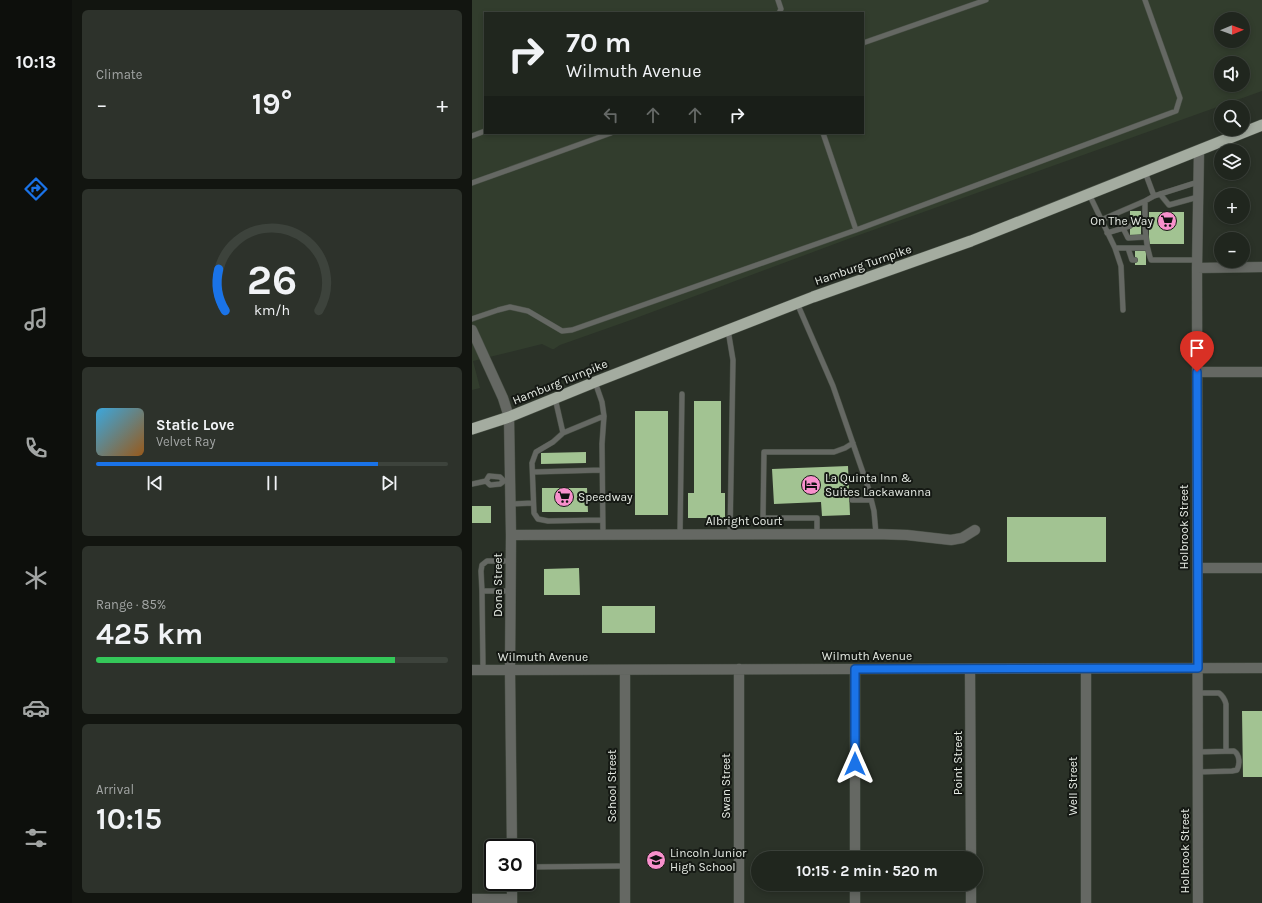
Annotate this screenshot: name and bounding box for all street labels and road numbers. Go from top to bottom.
street label: Hamburg Turnpike [813,242,913,288]
street label: Hamburg Turnpike [510,356,610,408]
street label: Holbrook Street [1177,484,1191,570]
street label: Albright Court [706,514,783,528]
street label: Dona Street [491,552,505,617]
street label: Wilmuth Avenue [822,649,912,663]
street label: Wilmuth Avenue [498,650,588,664]
street label: Point Street [951,730,965,795]
street label: School Street [605,749,619,822]
street label: Swan Street [719,753,733,819]
street label: Well Street [1066,756,1080,816]
street label: Holbrook Street [1178,808,1192,894]

